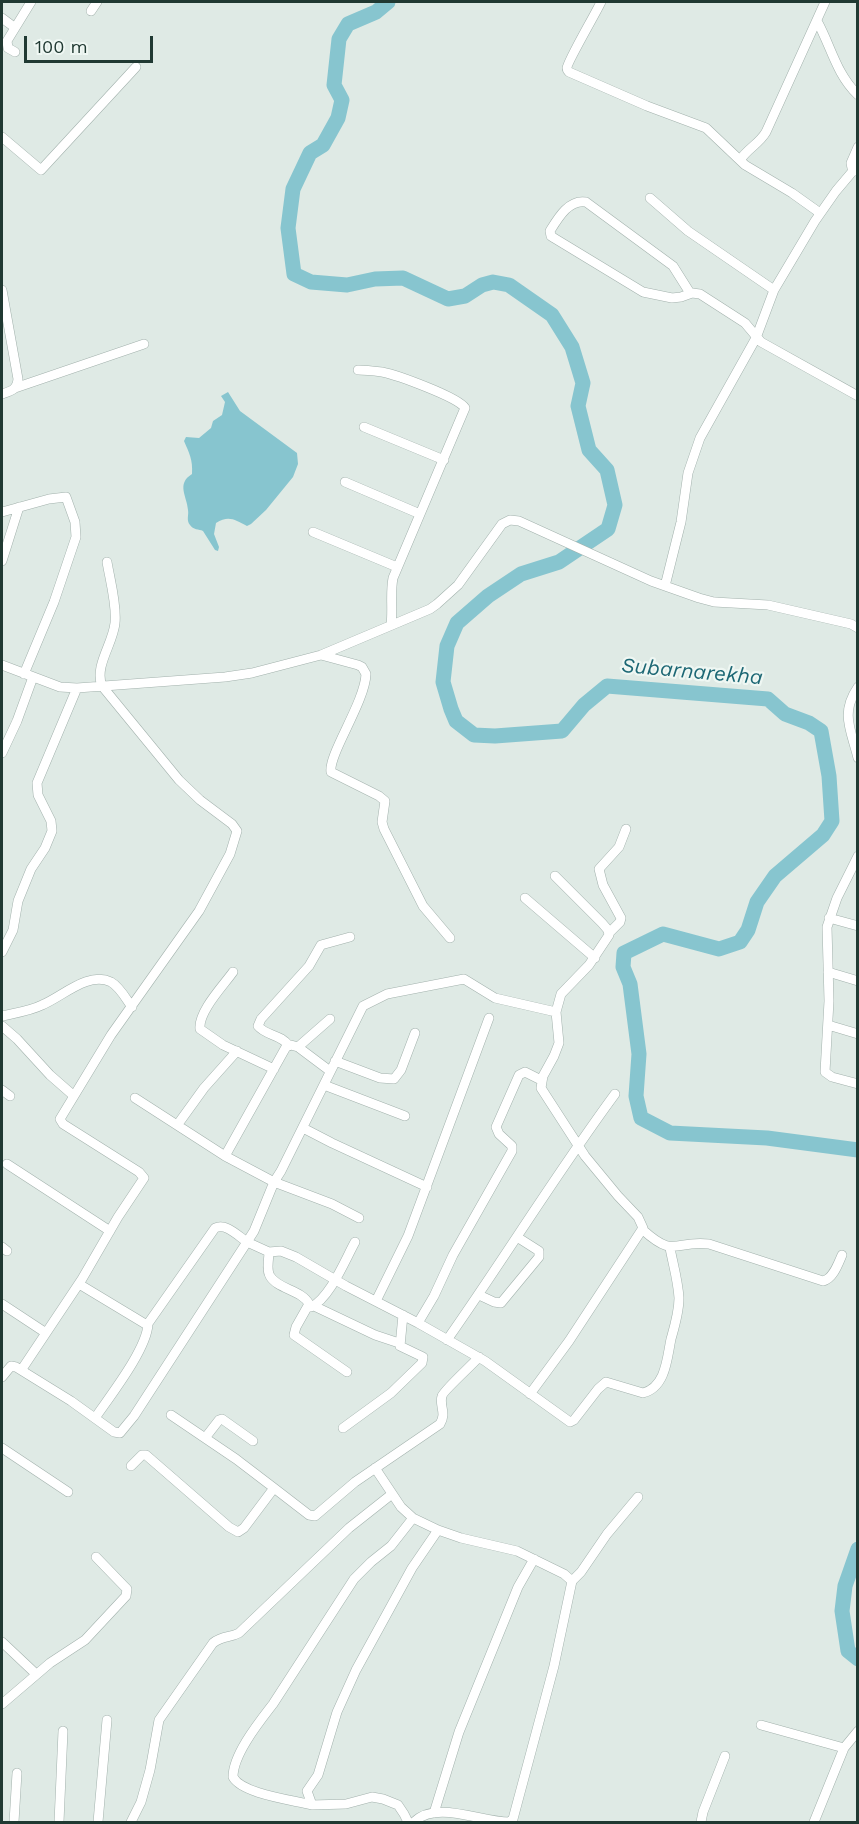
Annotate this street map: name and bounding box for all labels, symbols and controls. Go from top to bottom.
scale bar [27,24,156,62]
text: 100 m [35,36,88,57]
water label: Subarnarekha [620,653,764,691]

